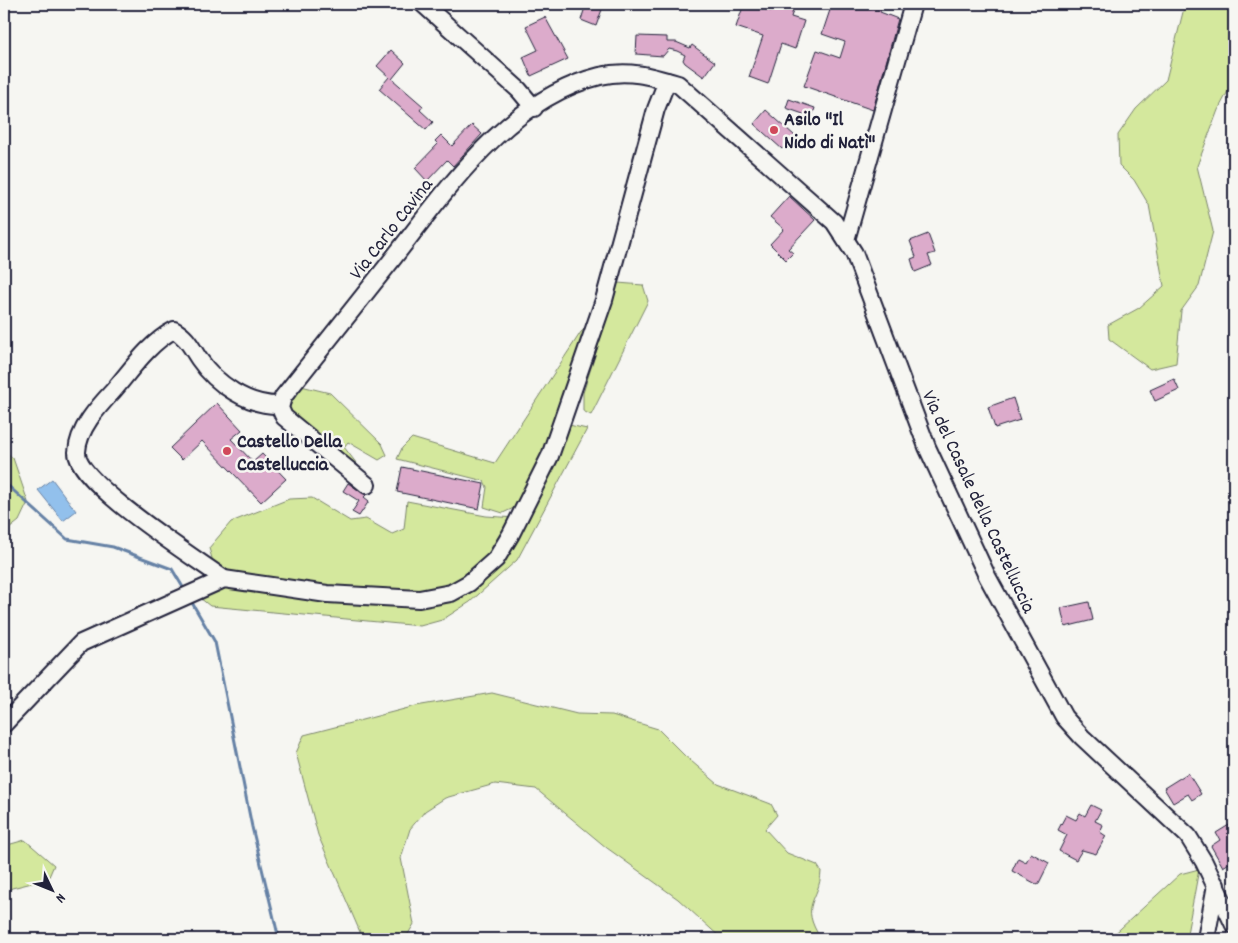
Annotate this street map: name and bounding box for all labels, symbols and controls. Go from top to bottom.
place label: Asilo "Il Nido di Natì" [784,107,875,158]
marker: Asilo "Il Nido di Natì" [768,124,780,136]
street label: Via Carlo Cavina [344,173,441,287]
street label: Via del Casale della Castelluccia [913,386,1042,619]
place label: Castello Della Castelluccia [237,429,342,480]
marker: Castello Della Castelluccia [221,445,233,457]
north arrow [28,866,78,916]
text: N [50,888,70,907]

